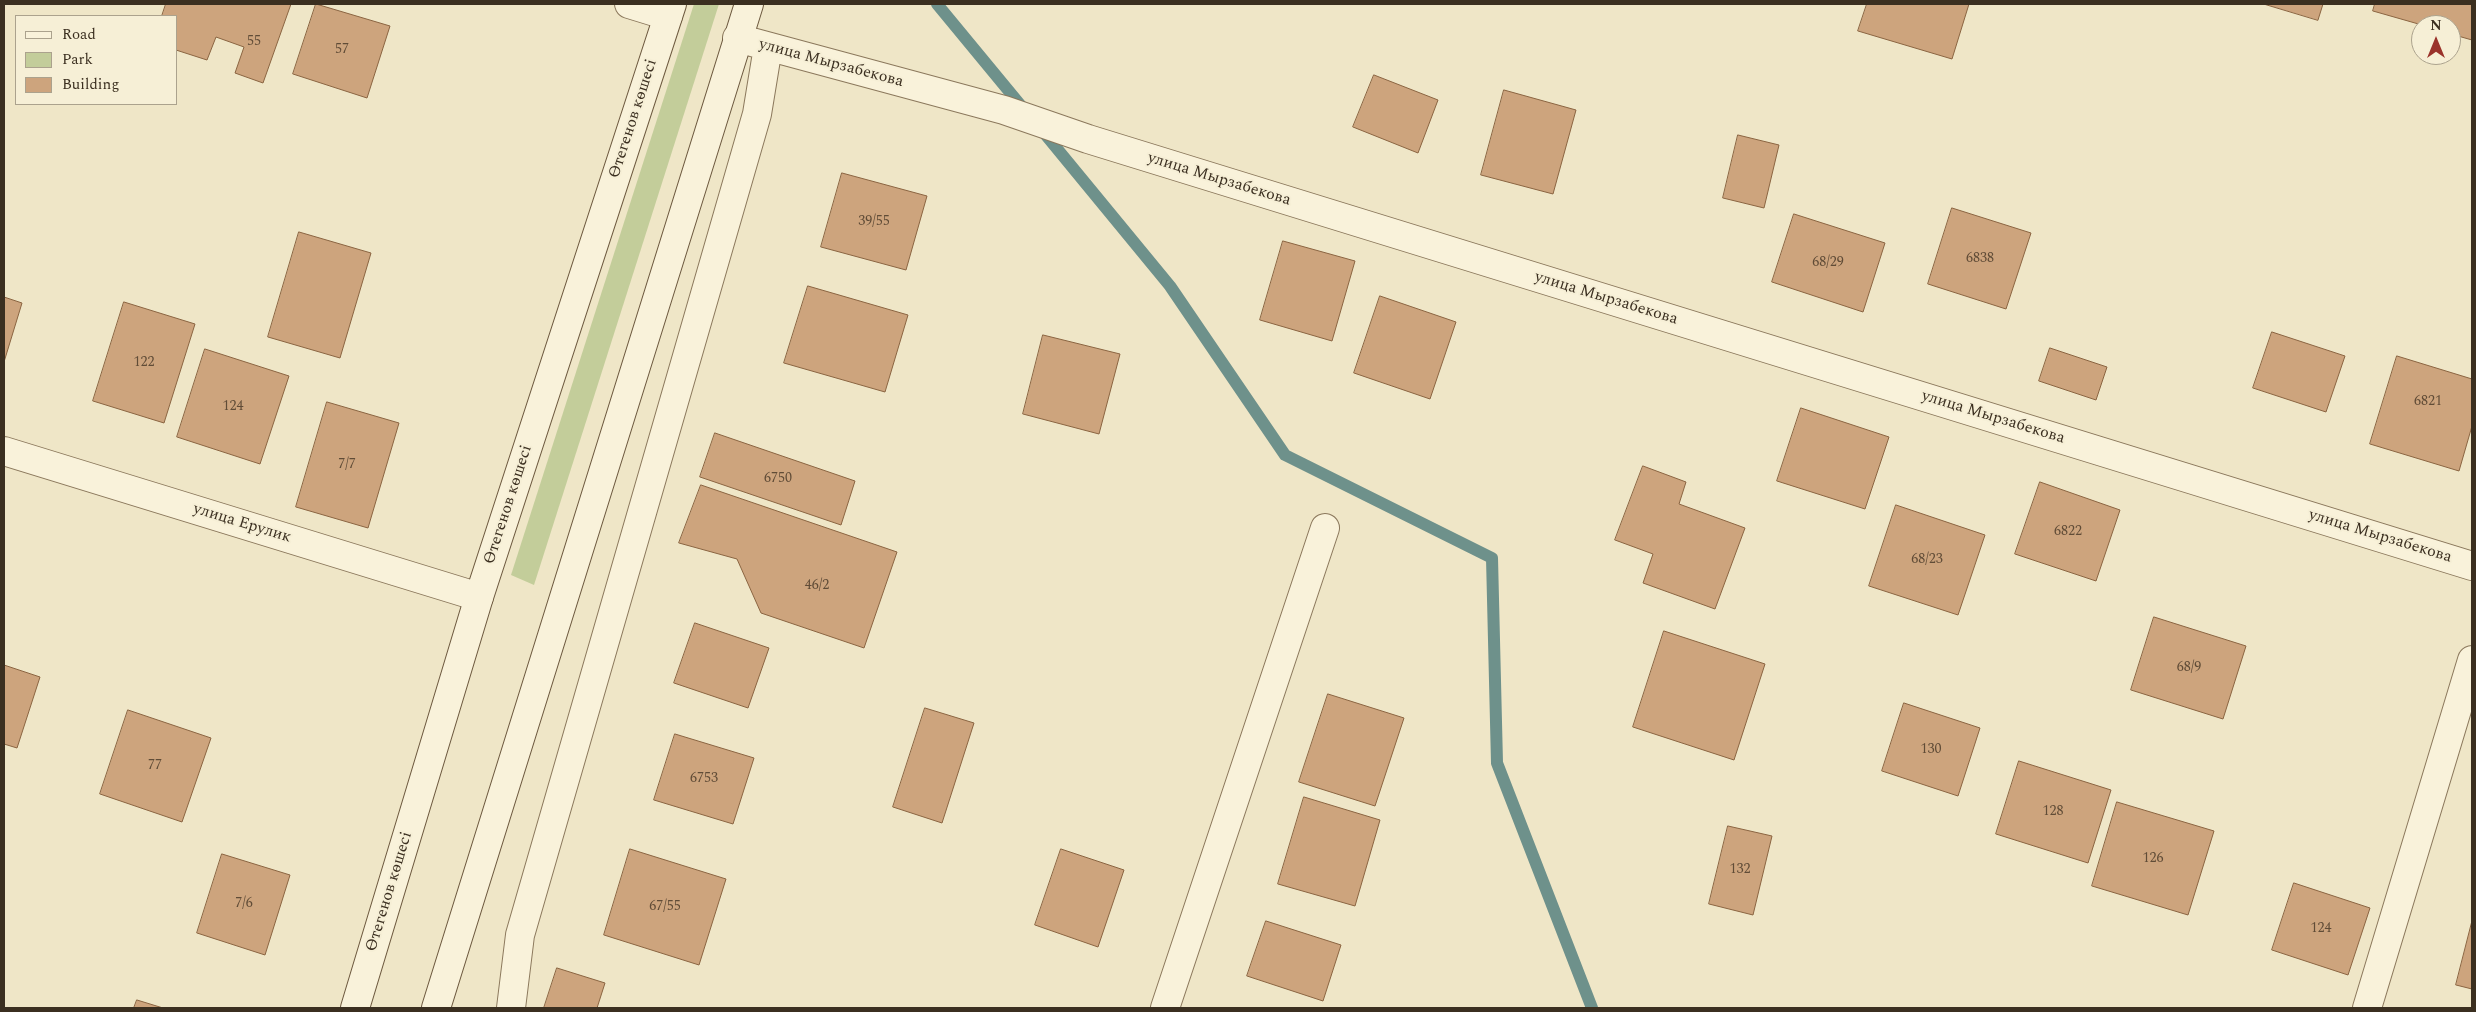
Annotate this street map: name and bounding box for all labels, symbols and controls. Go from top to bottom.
legend [15,15,178,105]
north arrow [2411,15,2461,65]
text: N [2430,15,2442,36]
text: Road [62,23,96,46]
house number: 55 [247,34,261,50]
street label: улица Мырзабекова [757,35,905,93]
house number: 57 [335,42,349,58]
text: Park [62,48,93,71]
street label: Өтегенов көшесі [606,57,662,181]
text: Building [62,73,119,96]
street label: улица Мырзабекова [1145,149,1293,211]
house number: 39/55 [858,214,890,230]
house number: 6838 [1966,251,1994,267]
house number: 68/29 [1812,255,1844,271]
street label: улица Мырзабекова [1532,268,1680,330]
house number: 122 [134,355,154,371]
street label: улица Мырзабекова [1919,387,2067,449]
house number: 6821 [2414,394,2442,410]
house number: 124 [223,399,243,415]
street label: Өтегенов көшесі [481,443,537,567]
house number: 7/7 [338,457,356,473]
house number: 6750 [764,471,792,487]
street label: улица Ерулик [191,500,293,548]
street label: улица Мырзабекова [2306,506,2454,568]
house number: 6822 [2054,524,2082,540]
house number: 68/23 [1911,552,1943,568]
house number: 46/2 [805,578,829,594]
house number: 68/9 [2177,660,2201,676]
house number: 130 [1921,742,1941,758]
house number: 77 [148,758,162,774]
house number: 6753 [690,771,718,787]
house number: 128 [2043,804,2063,820]
street label: Өтегенов көшесі [363,830,417,954]
house number: 126 [2143,851,2163,867]
house number: 132 [1730,862,1750,878]
house number: 7/6 [235,896,253,912]
house number: 67/55 [649,899,681,915]
house number: 124 [2311,921,2331,937]

